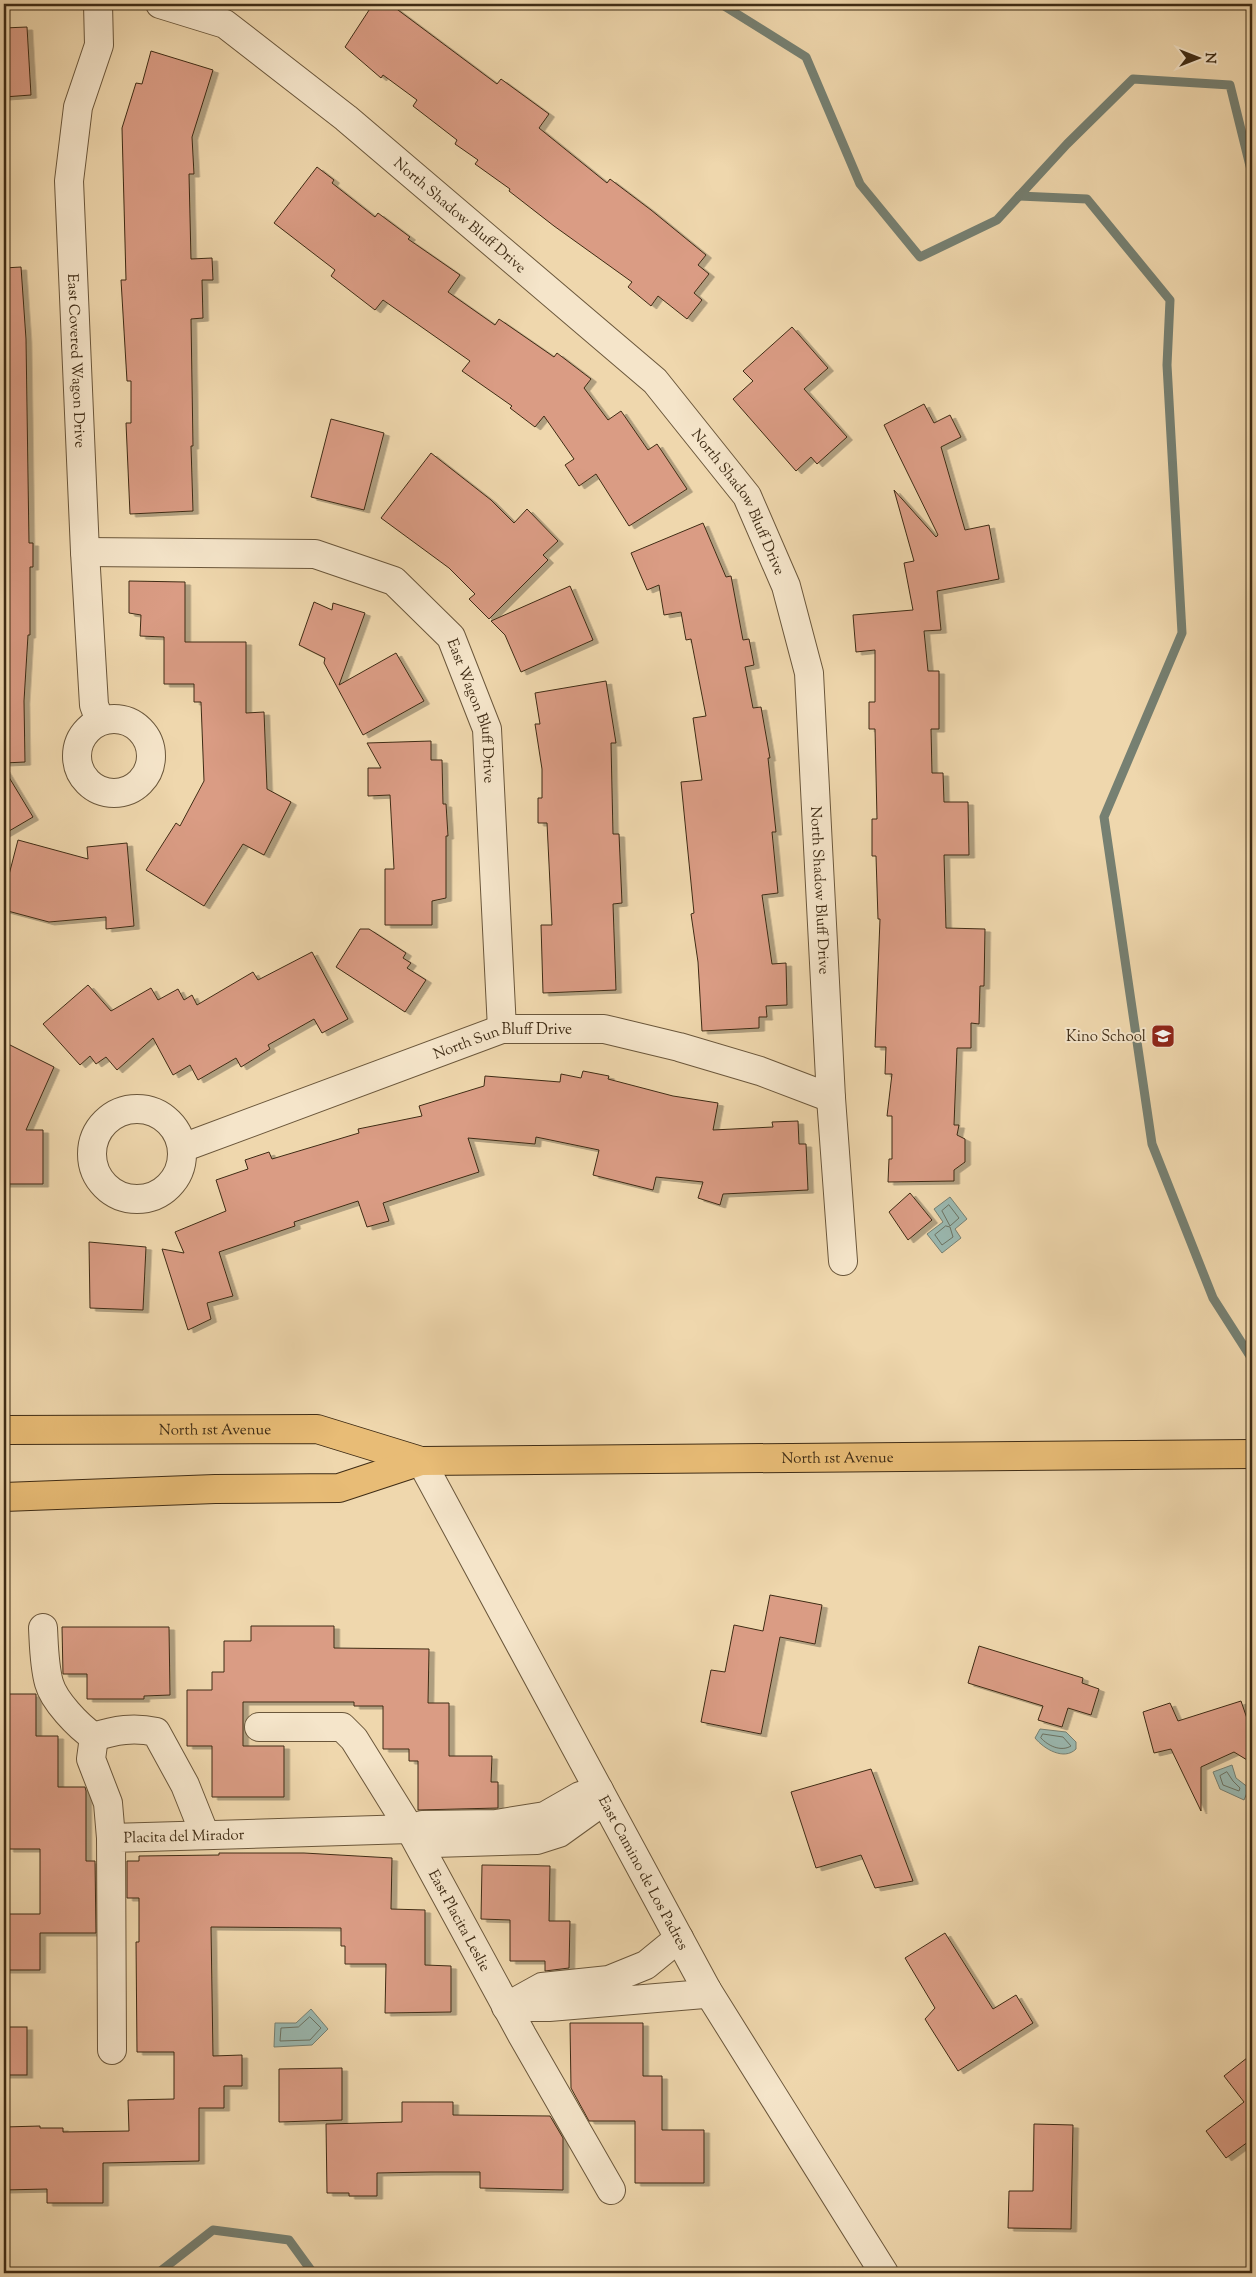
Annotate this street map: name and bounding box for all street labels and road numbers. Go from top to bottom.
street label: North Shadow Bluff Drive [388,154,530,279]
street label: East Covered Wagon Drive [61,273,90,449]
street label: North Shadow Bluff Drive [686,425,789,579]
street label: East Wagon Bluff Drive [441,636,499,784]
street label: North Shadow Bluff Drive [804,806,834,975]
street label: North Sun Bluff Drive [431,1020,572,1066]
street label: North 1st Avenue [159,1420,271,1442]
street label: North 1st Avenue [781,1448,894,1470]
street label: East Camino de Los Padres [592,1792,693,1954]
street label: Placita del Mirador [123,1825,245,1850]
street label: East Placita Leslie [422,1866,495,1976]

